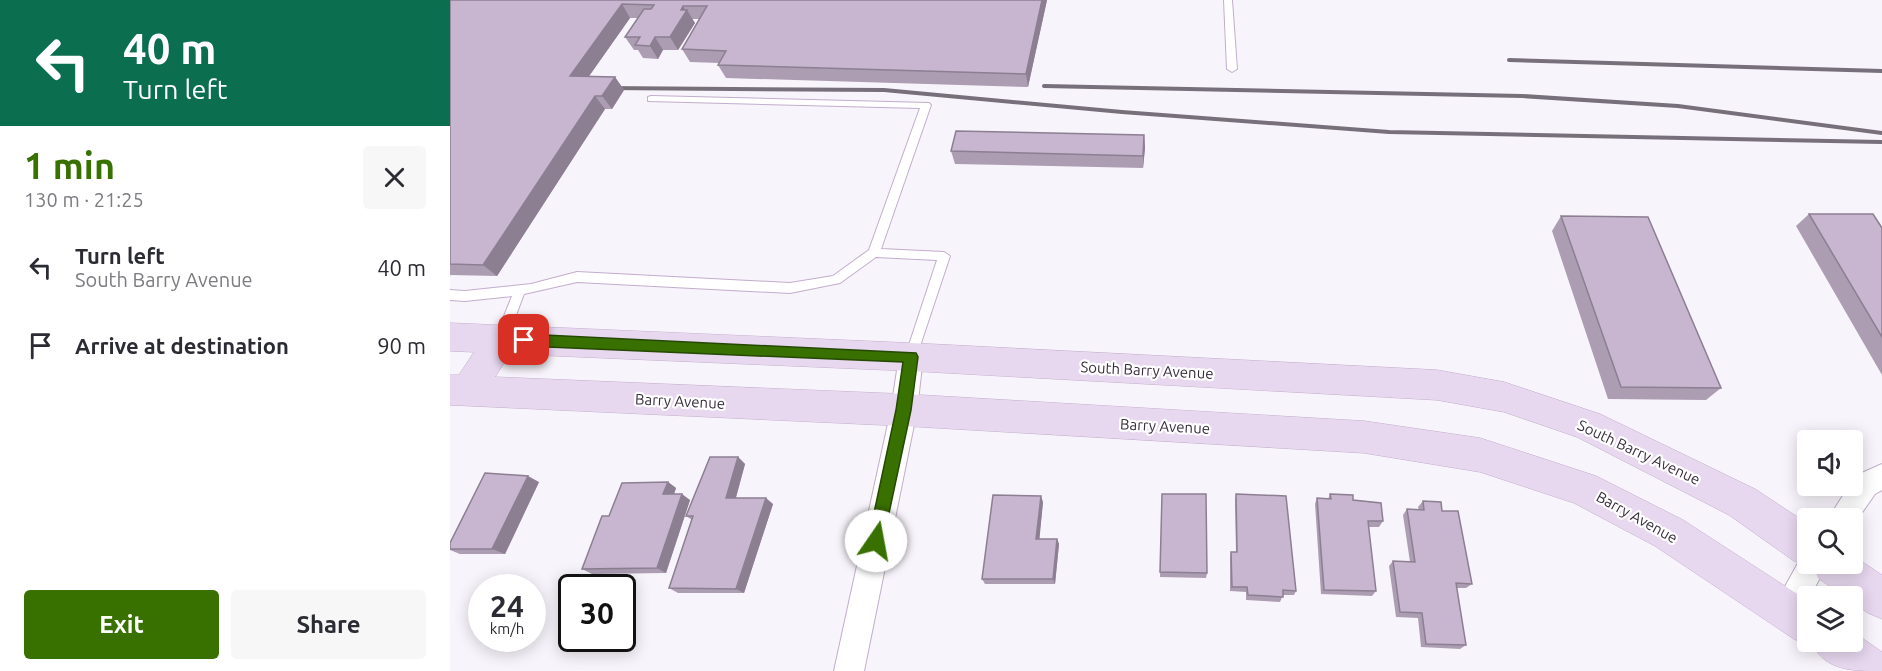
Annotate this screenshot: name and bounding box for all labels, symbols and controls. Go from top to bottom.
icon: left [24,24,102,102]
text: 40 m [123,25,217,72]
text: Turn left [123,74,227,104]
text: 1 min [24,145,115,186]
button: close [363,146,426,209]
text: 130 m · 21:25 [24,188,144,211]
text: Turn left [75,243,165,268]
icon: left [24,251,57,284]
text: 40 m [377,255,426,280]
text: South Barry Avenue [75,268,253,291]
pin [498,314,549,365]
icon: arrive [507,323,540,356]
icon: arrive [24,329,57,362]
text: Arrive at destination [75,333,289,358]
text: 90 m [377,333,426,358]
street label: South Barry Avenue [1080,358,1214,382]
street label: Barry Avenue [635,390,725,412]
street label: Barry Avenue [1120,415,1210,437]
street label: South Barry Avenue [1575,416,1703,488]
map controls [1797,430,1863,652]
button: sound [1797,430,1863,496]
street label: Barry Avenue [1593,488,1681,546]
button: search [1797,508,1863,574]
position arrow [844,509,908,573]
speed limit sign: 30 [558,574,636,652]
button: layers [1797,586,1863,652]
text: 24 [490,589,524,623]
button: Exit [24,590,219,659]
button: Share [231,590,426,659]
text: km/h [490,620,524,637]

